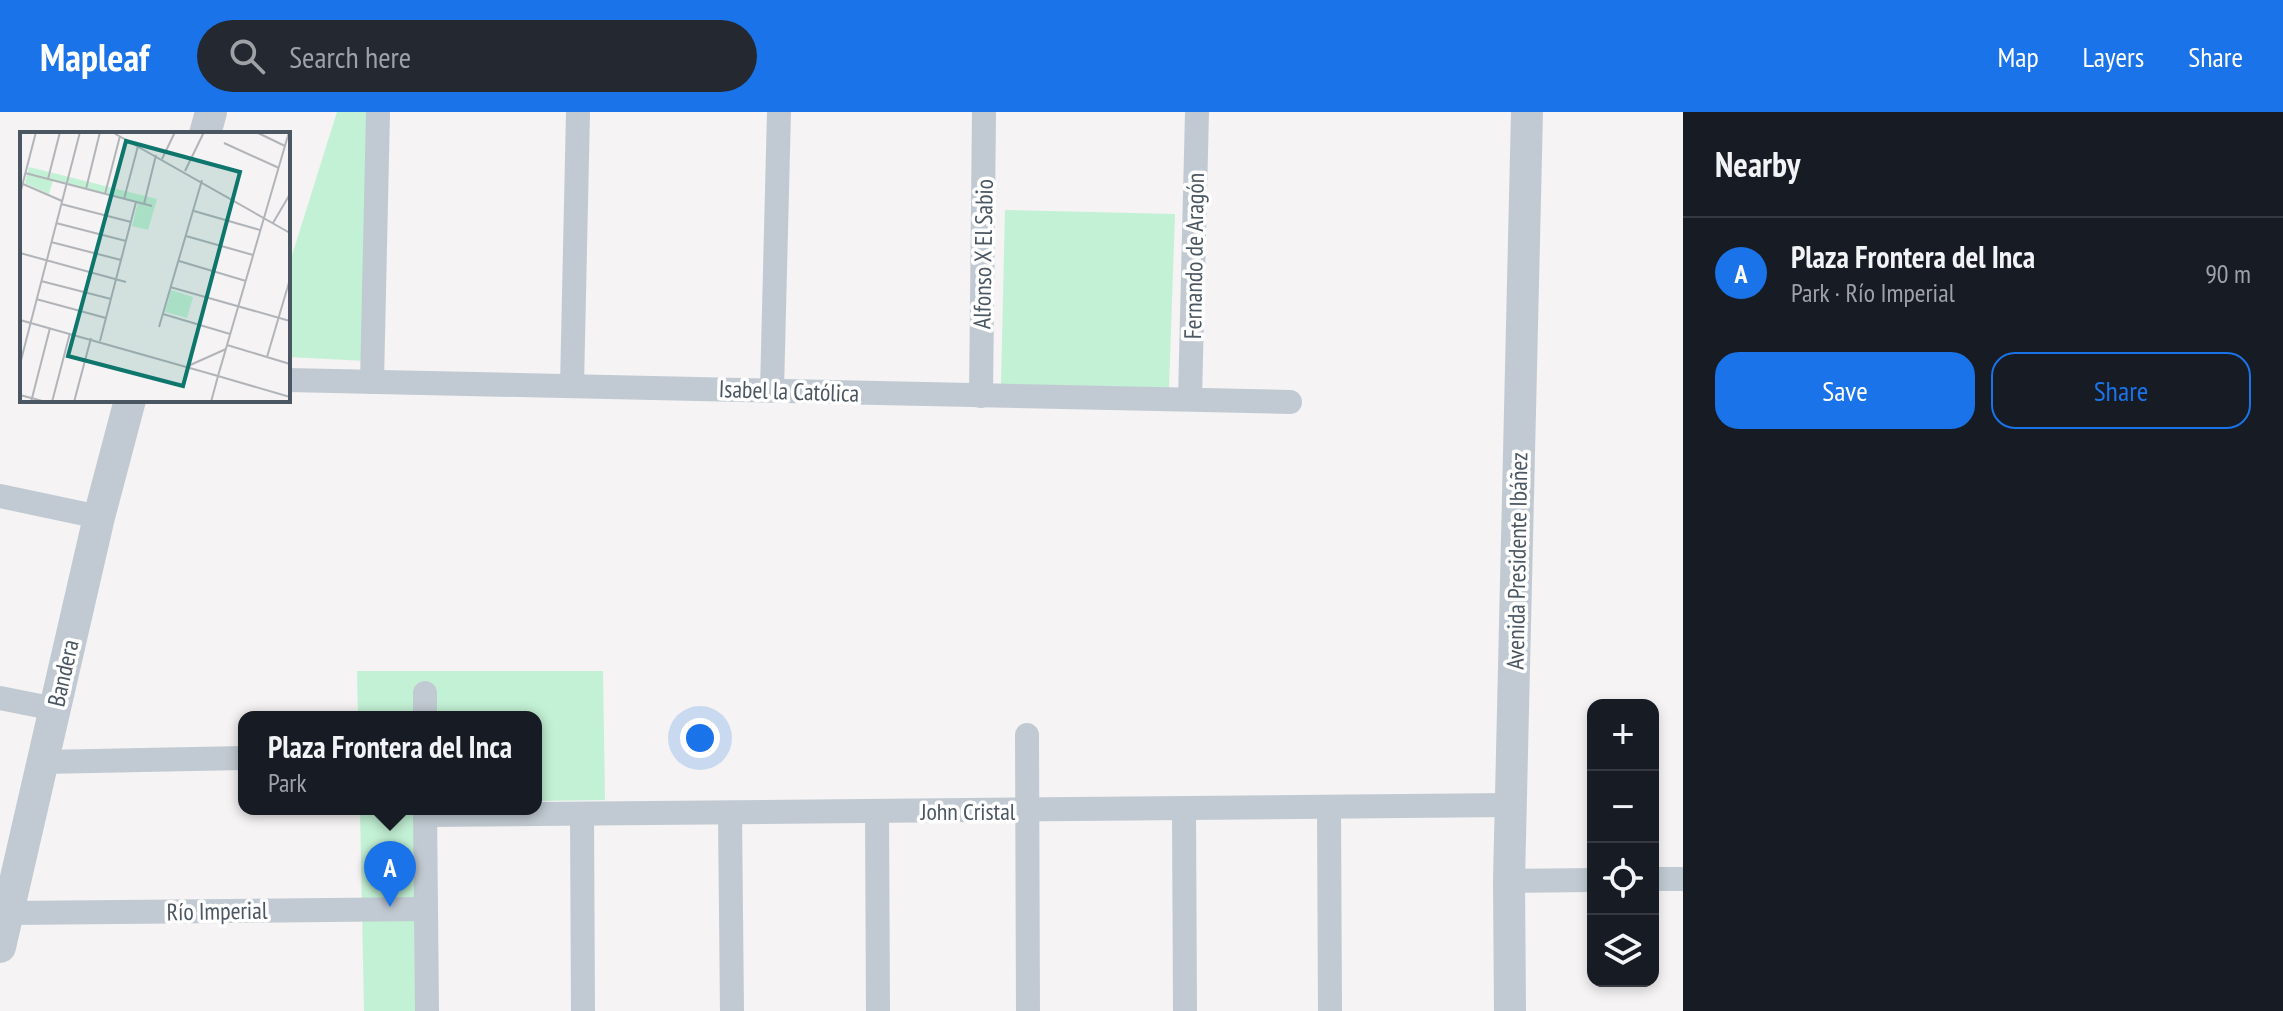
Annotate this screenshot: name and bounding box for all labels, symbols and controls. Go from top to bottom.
search box [197,20,757,92]
text: Mapleaf [40,32,149,81]
icon: search [225,34,269,78]
text: Search here [289,37,411,76]
text: Map [1997,38,2039,75]
text: Layers [2083,38,2144,75]
text: Share [2188,38,2243,75]
inset map [20,132,290,402]
text: Nearby [1715,142,1800,186]
street label: Fernando de Aragón [1177,173,1211,339]
street label: Alfonso X El Sabio [966,179,1000,329]
text: Plaza Frontera del Inca [1791,237,2035,276]
text: A [1734,257,1748,290]
text: 90 m [2205,257,2251,290]
text: Park · Río Imperial [1791,276,1955,309]
button: Save [1715,352,1975,429]
button: Share [1991,352,2251,429]
street label: Isabel la Católica [718,373,860,409]
street label: Avenida Presidente Ibáñez [1500,452,1534,670]
street label: Bandera [40,636,86,710]
map controls [1587,699,1659,987]
button: + [1587,699,1659,771]
popup [238,711,542,815]
your location [680,718,720,758]
text: Plaza Frontera del Inca [268,727,512,766]
text: Park [268,766,307,799]
button: − [1587,771,1659,843]
street label: John Cristal [920,796,1016,827]
pin: A [364,841,416,907]
button: locate [1587,843,1659,915]
street label: Río Imperial [166,895,268,927]
button: layers [1587,915,1659,987]

